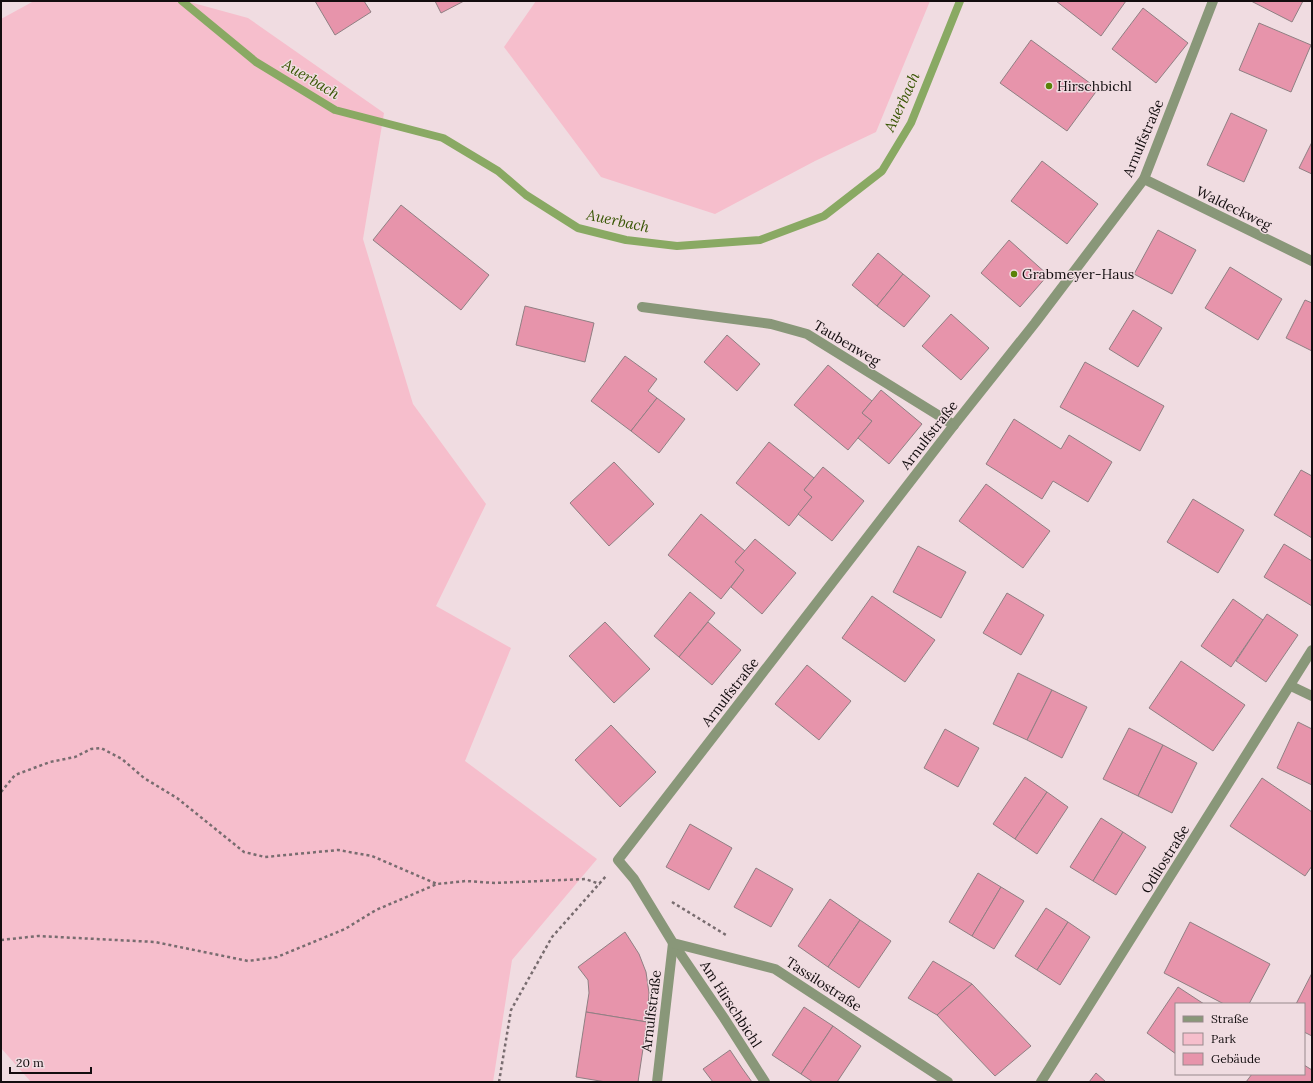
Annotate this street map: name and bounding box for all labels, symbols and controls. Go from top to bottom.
water label: Auerbach [278,54,344,103]
water label: Auerbach [879,69,924,136]
place label: Hirschbichl [1057,77,1132,95]
marker: Hirschbichl [1044,81,1054,91]
street label: Arnulfstraße [1118,96,1168,180]
street label: Waldeckweg [1193,182,1275,234]
water label: Auerbach [584,204,652,237]
place label: Grabmeyer-Haus [1022,265,1134,283]
marker: Grabmeyer-Haus [1009,269,1019,279]
street label: Taubenweg [810,316,884,370]
street label: Arnulfstraße [896,397,962,474]
street label: Arnulfstraße [697,654,763,731]
street label: Odilostraße [1137,821,1193,897]
street label: Tassilostraße [783,953,866,1015]
street label: Am Hirschbichl [696,956,766,1051]
street label: Arnulfstraße [637,969,665,1054]
legend [1175,1003,1305,1075]
text: Straße [1211,1011,1249,1026]
text: Park [1211,1031,1237,1046]
scale bar [10,1049,91,1075]
text: Gebäude [1211,1051,1261,1066]
text: 20 m [16,1055,44,1070]

